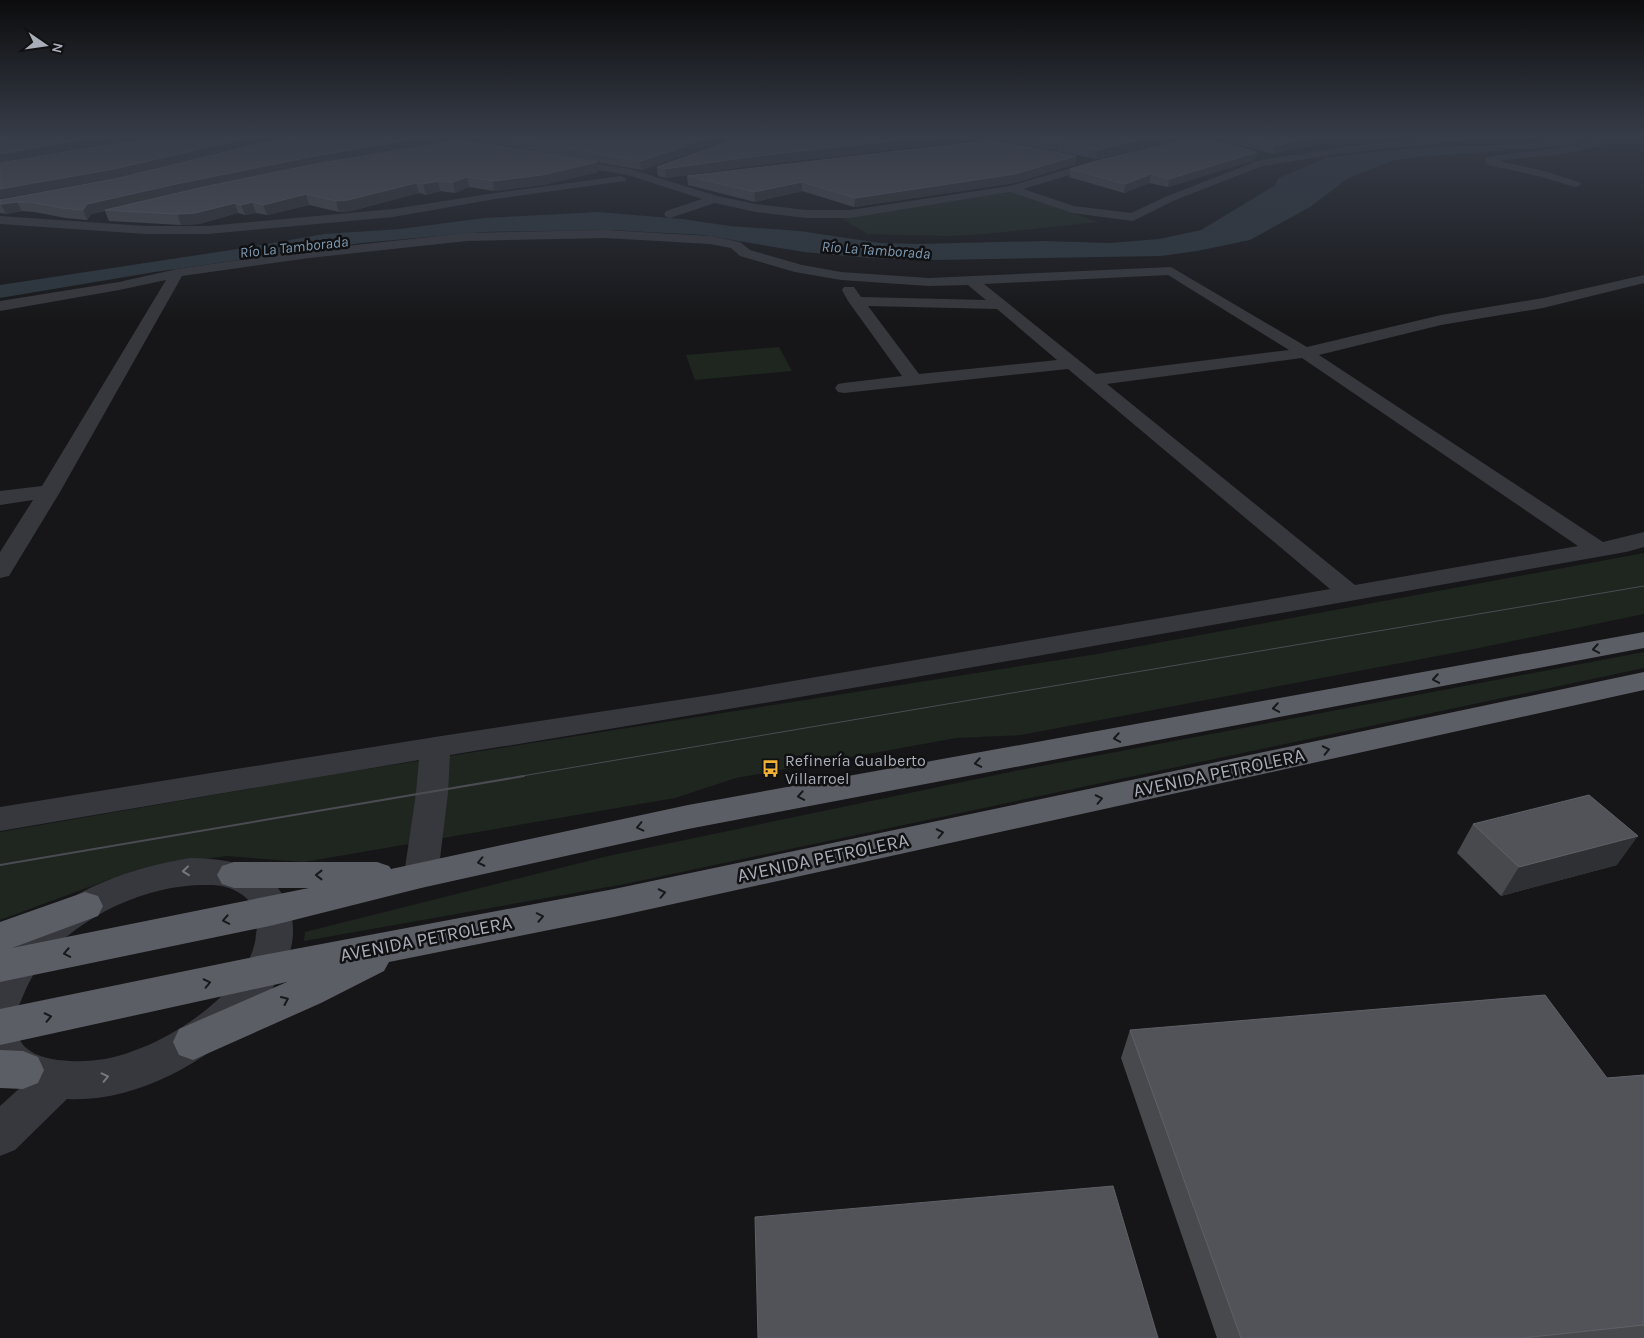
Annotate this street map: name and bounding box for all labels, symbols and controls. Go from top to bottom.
north arrow [20,20,70,70]
text: N [48,41,67,55]
water label: Río La Tamborada [239,232,349,262]
water label: Río La Tamborada [821,237,931,263]
one-way arrow [1592,644,1600,654]
one-way arrow [1432,673,1441,683]
one-way arrow [1272,703,1281,713]
one-way arrow [1112,732,1121,742]
street label: AVENIDA PETROLERA [1131,744,1307,802]
one-way arrow [1322,745,1331,756]
place label: Refinería Gualberto Villarroel [785,751,926,788]
one-way arrow [974,758,982,768]
bus stop icon: Refinería Gualberto Villarroel [761,759,781,779]
one-way arrow [797,790,805,800]
one-way arrow [1095,794,1104,805]
one-way arrow [636,821,645,832]
one-way arrow [936,828,945,839]
street label: AVENIDA PETROLERA [735,829,911,887]
one-way arrow [477,856,486,867]
one-way arrow [182,865,190,876]
one-way arrow [315,870,323,880]
one-way arrow [657,888,666,899]
street label: AVENIDA PETROLERA [338,912,514,966]
one-way arrow [536,913,545,923]
one-way arrow [222,915,231,925]
one-way arrow [63,947,71,957]
one-way arrow [202,978,211,989]
one-way arrow [280,996,289,1007]
one-way arrow [43,1012,52,1023]
one-way arrow [100,1072,109,1083]

